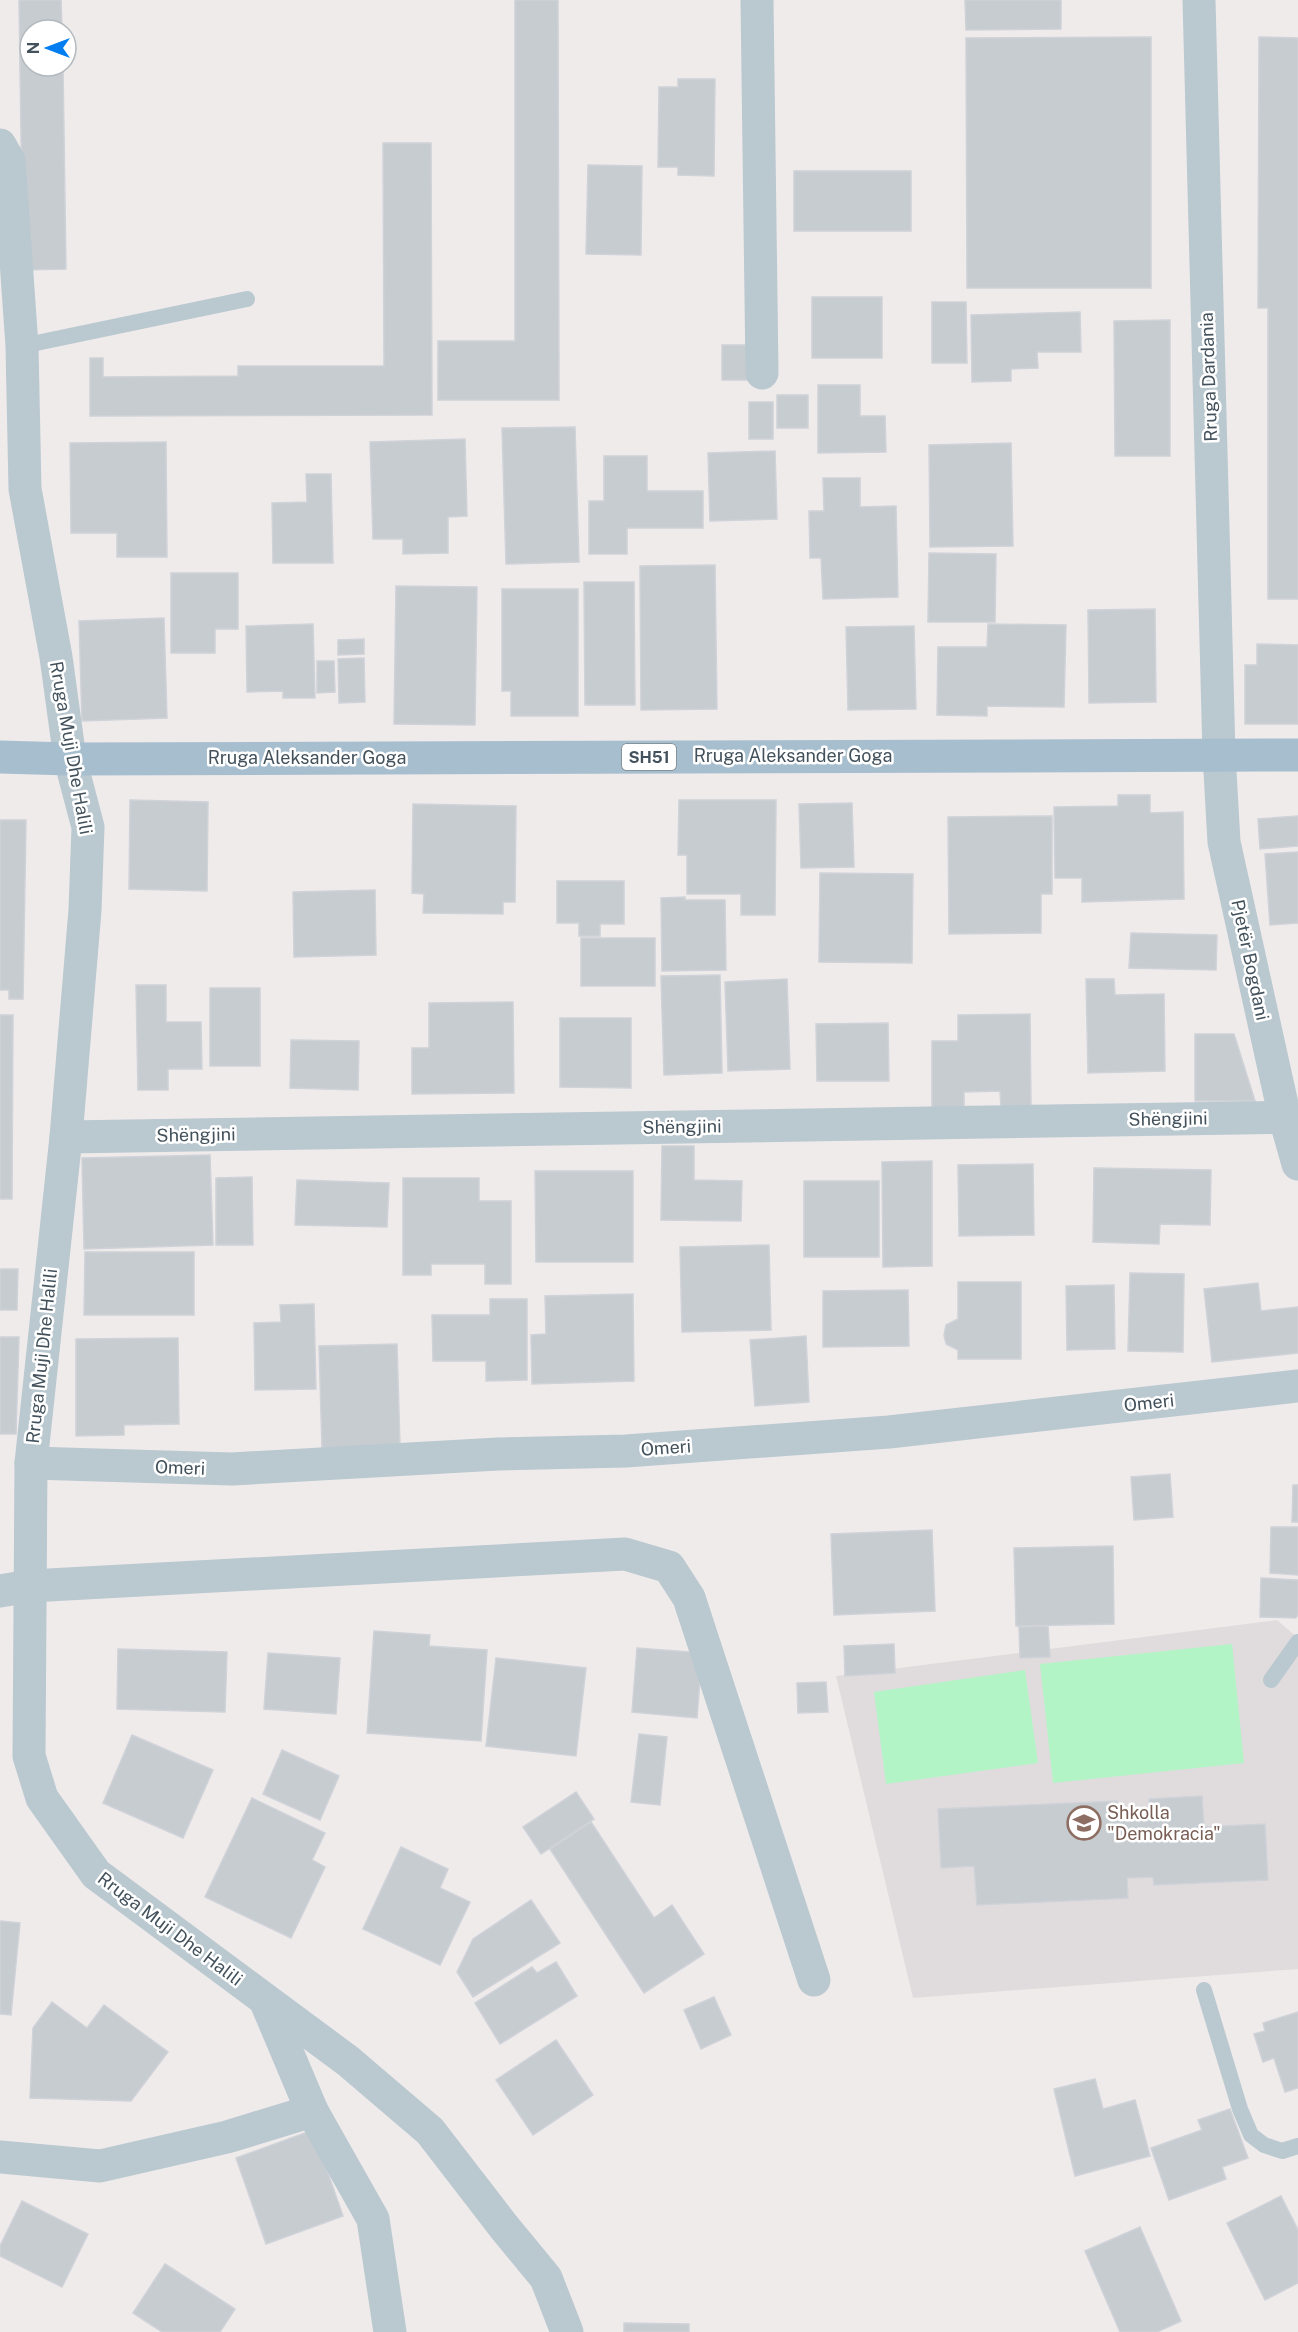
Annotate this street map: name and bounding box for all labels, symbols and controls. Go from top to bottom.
north arrow [18,18,78,78]
text: N [24,42,43,54]
street label: Rruga Dardania [1196,312,1221,442]
street label: Rruga Muji Dhe Halili [46,660,97,836]
road number: SH51 [622,744,676,770]
street label: Rruga Aleksander Goga [694,745,892,766]
street label: Rruga Aleksander Goga [208,747,406,768]
street label: Pjetër Bogdani [1227,898,1274,1022]
street label: Shëngjini [1128,1107,1208,1130]
street label: Shëngjini [642,1115,722,1138]
street label: Shëngjini [156,1123,236,1146]
street label: Rruga Muji Dhe Halili [22,1268,61,1444]
street label: Omeri [1123,1389,1175,1416]
street label: Omeri [640,1435,692,1460]
street label: Omeri [154,1456,206,1479]
place label: Shkolla "Demokracia" [1107,1802,1221,1844]
school or university icon: Shkolla "Demokracia" [1066,1805,1102,1841]
street label: Rruga Muji Dhe Halili [94,1867,247,1990]

